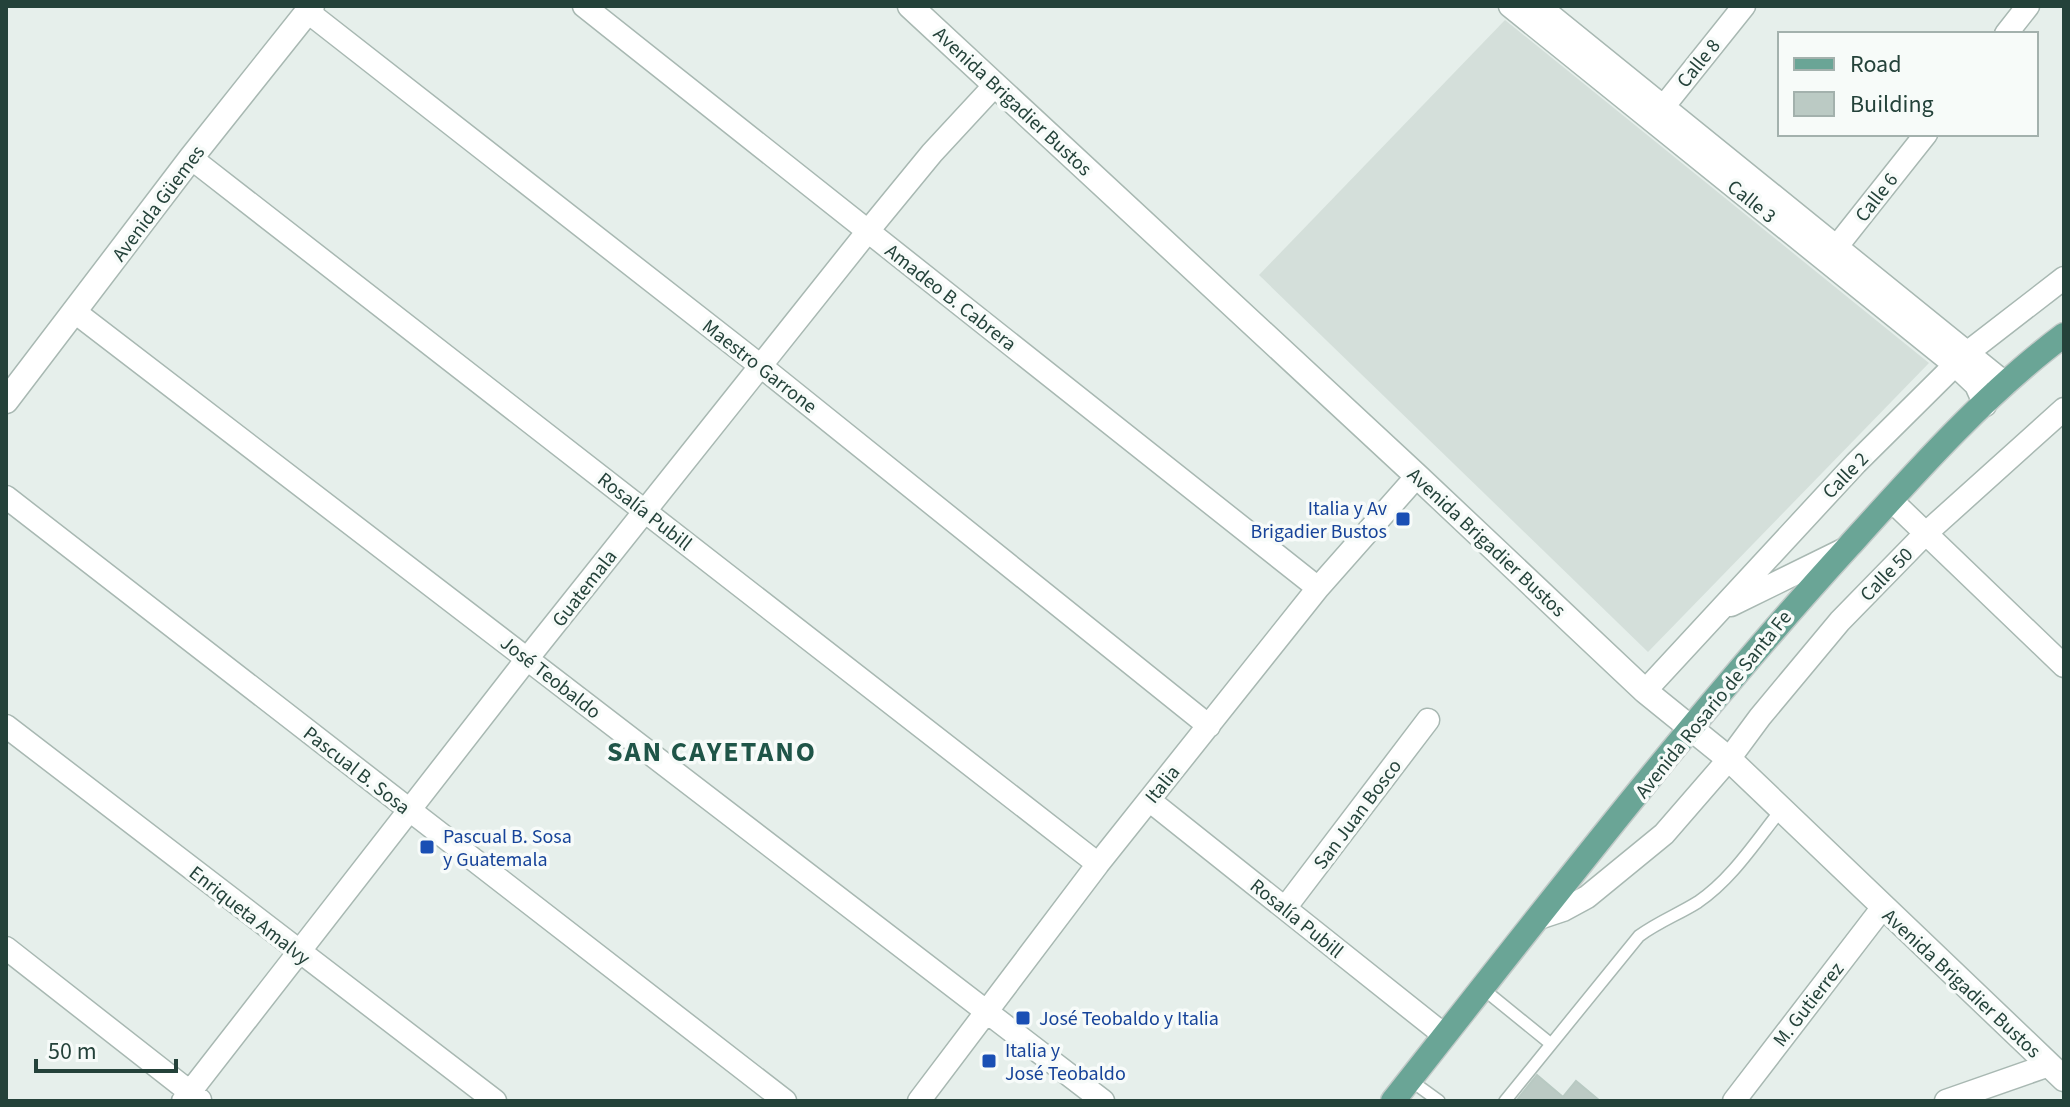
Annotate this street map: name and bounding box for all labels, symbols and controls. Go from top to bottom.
street label: Avenida Brigadier Bustos [927,21,1098,183]
legend [1778,32,2038,136]
street label: Calle 8 [1670,33,1727,94]
text: Road [1850,47,1902,82]
text: Building [1850,87,1934,122]
street label: Avenida Güemes [106,140,212,268]
street label: Calle 6 [1849,167,1905,228]
street label: Calle 3 [1721,173,1782,230]
street label: Amadeo B. Cabrera [879,238,1022,358]
street label: Maestro Garrone [696,313,823,421]
street label: Calle 2 [1816,446,1875,505]
street label: Avenida Brigadier Bustos [1401,462,1572,624]
street label: Rosalía Pubill [591,466,697,558]
place label: Italia y Av Brigadier Bustos [1250,495,1388,546]
marker: Italia y Av Brigadier Bustos [1394,510,1412,528]
street label: Calle 50 [1854,541,1920,608]
street label: Guatemala [546,544,624,633]
street label: Avenida Rosario de Santa Fe [1629,605,1799,805]
street label: José Teobaldo [494,630,607,726]
street label: Pascual B. Sosa [297,720,416,821]
district label: SAN CAYETANO [607,732,817,772]
street label: San Juan Bosco [1307,754,1409,876]
street label: Italia [1139,760,1187,810]
place label: Pascual B. Sosa y Guatemala [443,823,572,874]
marker: Pascual B. Sosa y Guatemala [418,838,436,856]
street label: Enriqueta Amalvy [183,860,316,972]
street label: Rosalía Pubill [1244,872,1349,965]
street label: Avenida Brigadier Bustos [1876,903,2047,1065]
street label: M. Gutierrez [1767,956,1851,1053]
place label: José Teobaldo y Italia [1039,1005,1219,1033]
marker: José Teobaldo y Italia [1014,1009,1032,1027]
scale bar [36,1023,176,1073]
text: 50 m [48,1034,97,1069]
place label: Italia y José Teobaldo [1005,1037,1126,1088]
marker: Italia y José Teobaldo [980,1052,998,1070]

